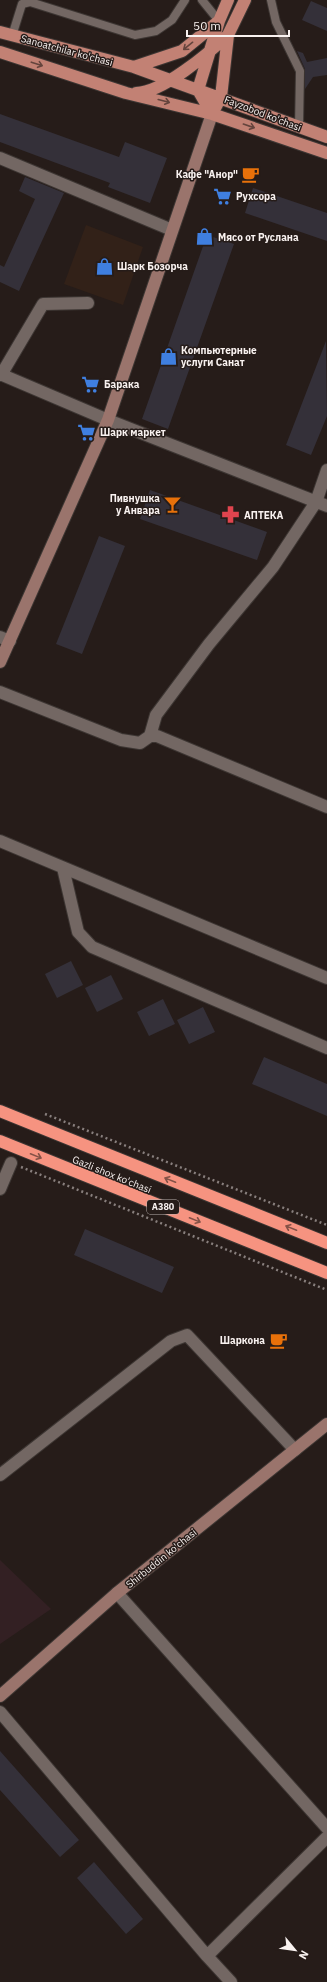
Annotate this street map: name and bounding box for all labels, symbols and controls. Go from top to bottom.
scale bar [187,12,289,38]
text: 50 m [193,18,221,33]
street label: Sanoatchilar ko'chasi [19,32,114,69]
one-way arrow [183,42,194,50]
one-way arrow [30,61,43,68]
street label: Fayzobod ko'chasi [223,93,303,134]
one-way arrow [157,98,170,105]
one-way arrow [242,123,254,131]
cafe icon: Кафе "Анор" [241,164,261,184]
place label: Кафе "Анор" [176,168,238,181]
supermarket icon: Рухсора [213,186,233,206]
place label: Рухсора [236,190,276,203]
shop icon: Мясо от Руслана [195,227,215,247]
place label: Мясо от Руслана [218,231,299,244]
shop icon: Шарк Бозорча [94,256,114,276]
place label: Шарк Бозорча [117,260,188,273]
place label: Компьютерные услуги Санат [181,344,257,369]
shop icon: Компьютерные услуги Санат [158,346,178,366]
supermarket icon: Барака [81,374,101,394]
place label: Барака [104,378,140,391]
supermarket icon: Шарк маркет [77,422,97,442]
place label: Шарк маркет [100,426,166,439]
place label: Пивнушка у Анвара [110,492,160,517]
bar icon: Пивнушка у Анвара [163,494,183,514]
pharmacy icon: АПТЕКА [221,505,241,525]
place label: АПТЕКА [244,509,284,522]
one-way arrow [30,1152,42,1160]
street label: Gazli shox ko'chasi [70,1153,153,1196]
one-way arrow [164,1176,176,1184]
road number: A380 [147,1200,179,1214]
one-way arrow [189,1217,201,1225]
one-way arrow [285,1224,297,1232]
cafe icon: Шаркона [268,1330,288,1350]
place label: Шаркона [220,1334,265,1347]
street label: Shirbuddin ko'chasi [123,1526,199,1591]
north arrow [275,1930,315,1970]
text: N [296,1948,312,1962]

